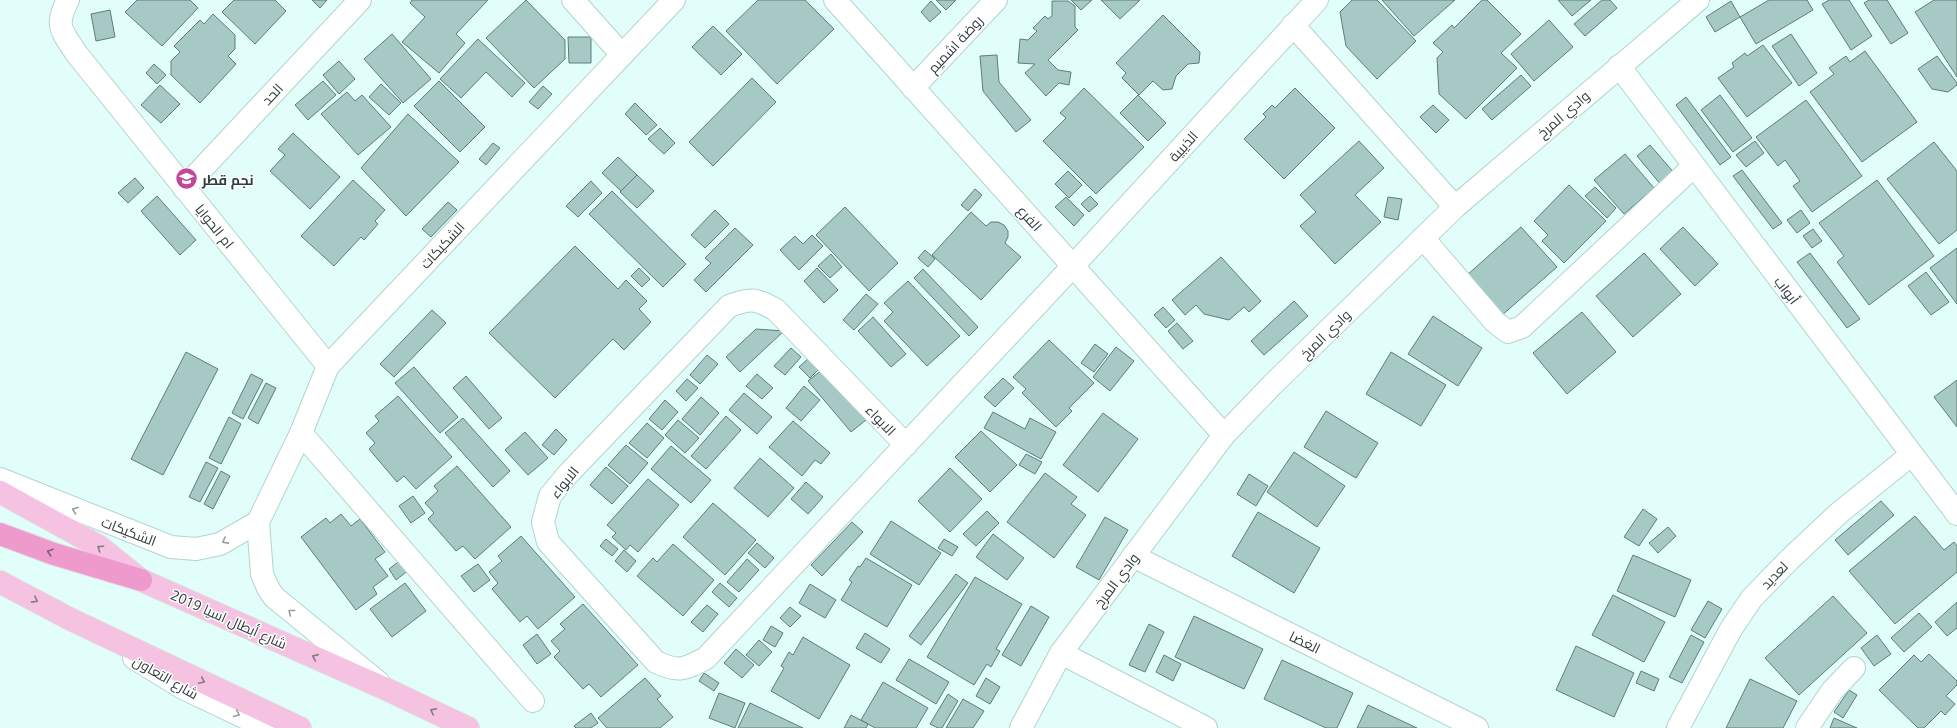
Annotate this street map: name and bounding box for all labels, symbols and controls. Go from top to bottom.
street label: روضة اشميم [923,11,987,78]
street label: الحد [257,79,287,109]
street label: وادي المرخ [1533,86,1595,144]
street label: الذيبية [1164,127,1202,165]
school or university icon: نجم قطر [174,166,200,192]
place label: نجم قطر [201,170,254,190]
street label: ام الحوايا [190,200,239,253]
street label: الفرع [1013,201,1047,235]
street label: الشكيكات [415,218,469,272]
street label: أبواب [1770,272,1804,308]
street label: وادي المرخ [1295,305,1357,365]
street label: الابواء [862,400,900,440]
street label: الابواء [545,462,583,502]
one-way arrow [72,507,80,515]
street label: الشكيكات [99,512,159,550]
one-way arrow [221,536,229,544]
one-way arrow [97,545,104,553]
one-way arrow [46,549,53,557]
street label: وادي المرخ [1089,549,1145,613]
street label: لعديد [1756,557,1792,593]
street label: شارع أبطال اسيا 2019 [168,585,290,653]
one-way arrow [30,595,38,603]
one-way arrow [288,609,295,616]
street label: الغضا [1286,626,1324,658]
street label: شارع التعاون [130,651,202,703]
one-way arrow [311,654,319,662]
one-way arrow [198,676,205,684]
one-way arrow [429,708,437,716]
one-way arrow [233,709,240,717]

